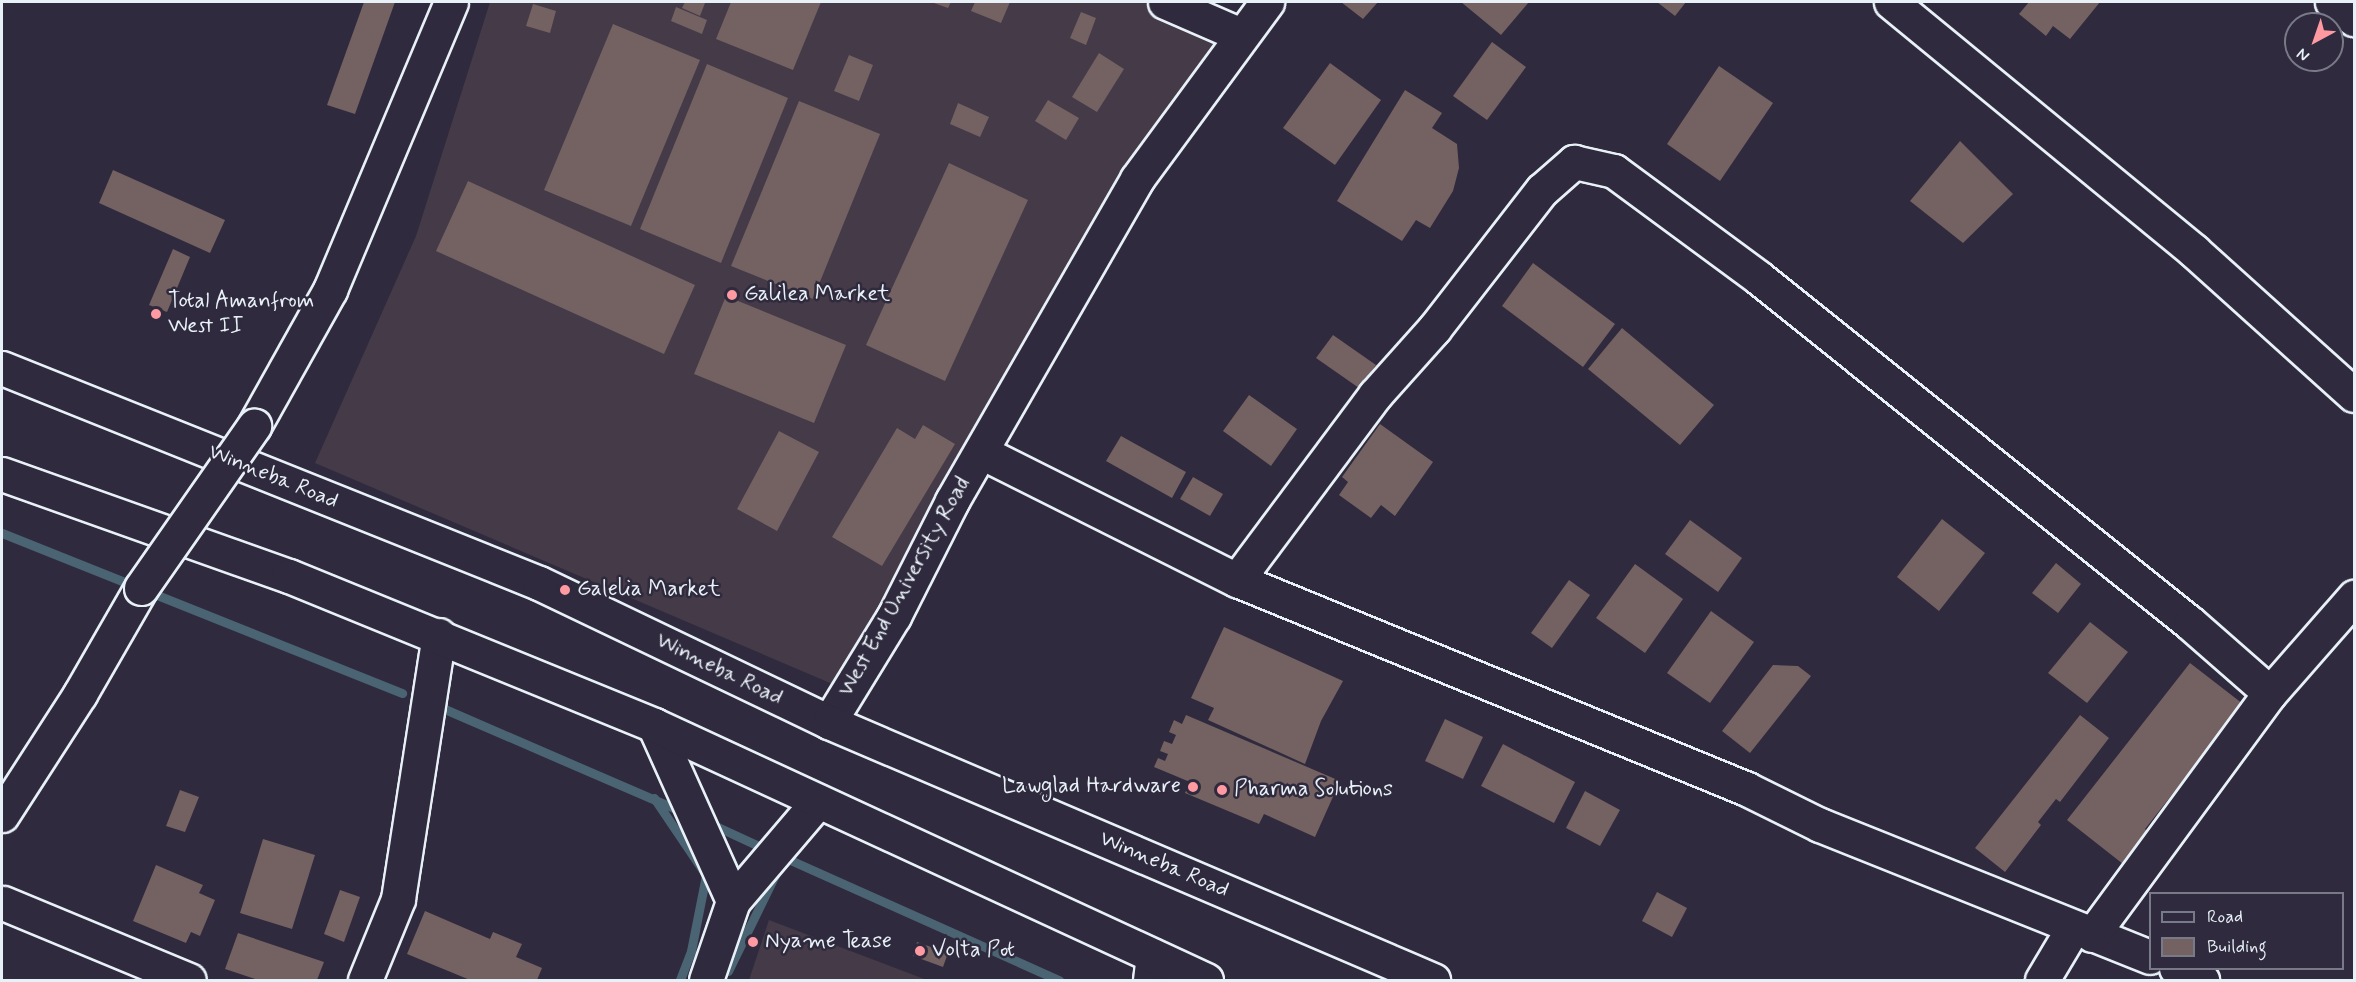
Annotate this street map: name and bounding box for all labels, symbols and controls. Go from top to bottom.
north arrow [2284,12,2344,72]
text: N [2293,43,2314,66]
place label: Galilea Market [744,282,888,308]
place label: Total Amanfrom West II [168,288,314,340]
marker: Galilea Market [725,288,739,302]
marker: Total Amanfrom West II [149,307,163,321]
street label: Winneba Road [204,439,342,515]
street label: West End University Road [836,477,974,697]
place label: Galelia Market [577,577,721,603]
marker: Galelia Market [558,583,572,597]
street label: Winneba Road [651,628,787,712]
place label: Lawglad Hardware [1007,774,1181,800]
place label: Pharma Solutions [1234,777,1393,803]
marker: Lawglad Hardware [1186,780,1200,794]
marker: Pharma Solutions [1215,783,1229,797]
street label: Winneba Road [1095,826,1233,904]
legend [2149,892,2344,970]
text: Road [2207,905,2243,929]
place label: Nyame Tease [765,929,892,955]
marker: Nyame Tease [746,935,760,949]
text: Building [2207,935,2267,959]
place label: Volta Pot [932,938,1013,964]
marker: Volta Pot [913,944,927,958]

